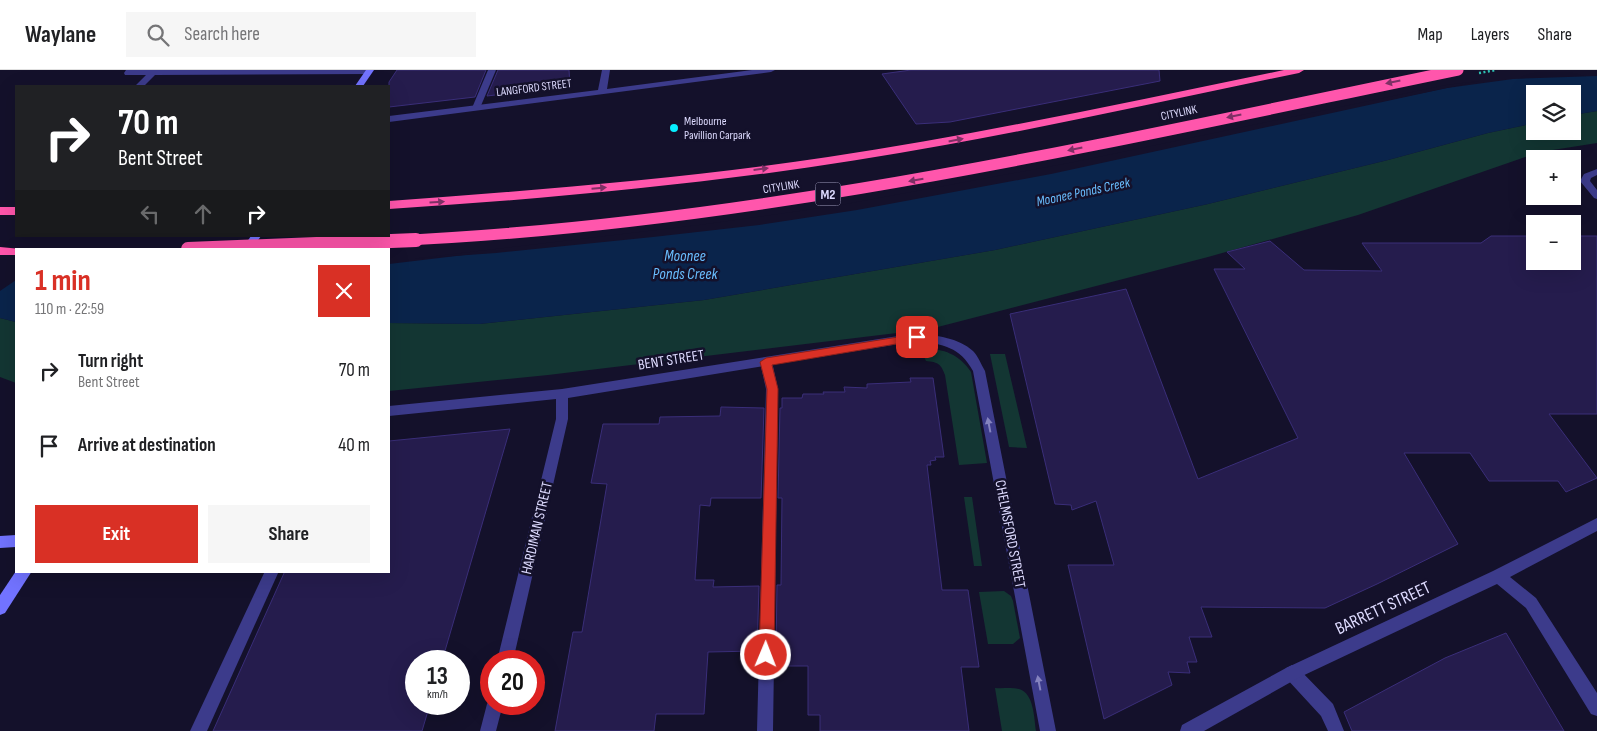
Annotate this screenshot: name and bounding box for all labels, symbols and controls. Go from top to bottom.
search box [126,12,476,57]
text: Waylane [25,20,96,49]
icon: search [144,21,172,49]
text: Search here [184,23,260,46]
text: Map [1418,24,1443,45]
text: Layers [1471,24,1510,45]
text: Share [1538,24,1572,45]
street label: LANGFORD STREET [495,76,573,100]
one-way arrow [1385,79,1401,87]
map controls [1526,85,1581,270]
button: layers [1526,85,1581,140]
text: 70 m [118,102,178,145]
street label: CITYLINK [1160,102,1199,124]
icon: right [35,105,100,170]
one-way arrow [1226,112,1242,120]
place label: Melbourne Pavillion Carpark [684,114,751,143]
marker: Melbourne Pavillion Carpark [668,122,680,134]
one-way arrow [948,136,964,144]
text: Bent Street [118,145,203,172]
one-way arrow [1068,145,1083,153]
button: + [1526,150,1581,205]
one-way arrow [753,165,769,173]
water label: Moonee Ponds Creek [1035,174,1132,210]
one-way arrow [907,176,923,184]
street label: CITYLINK [762,177,801,197]
road number: M2 [816,182,840,206]
one-way arrow [592,184,608,192]
one-way arrow [430,198,446,206]
icon: left [136,200,164,228]
icon: ahead [189,200,217,228]
icon: right [242,200,270,228]
button: − [1526,215,1581,270]
water label: Moonee Ponds Creek [653,247,718,284]
text: 1 min [35,263,91,299]
button: close [318,265,370,317]
text: 110 m · 22:59 [35,300,104,319]
pin [896,316,938,358]
icon: arrive [903,323,931,351]
street label: BENT STREET [637,345,705,375]
text: Turn right [78,350,143,373]
icon: right [35,357,63,385]
text: 70 m [339,359,370,382]
text: Bent Street [78,373,140,392]
one-way arrow [985,417,993,432]
icon: arrive [35,432,63,460]
text: Arrive at destination [78,434,216,457]
text: 40 m [338,434,370,457]
street label: CHELMSFORD STREET [990,478,1030,590]
street label: HARDIMAN STREET [517,480,557,576]
button: Exit [35,505,198,563]
button: Share [208,505,370,563]
street label: BARRETT STREET [1332,577,1434,639]
position arrow [739,628,791,680]
speed limit sign: 20 [480,650,545,715]
text: 13 [427,661,448,692]
one-way arrow [1035,676,1043,691]
text: km/h [427,687,448,702]

